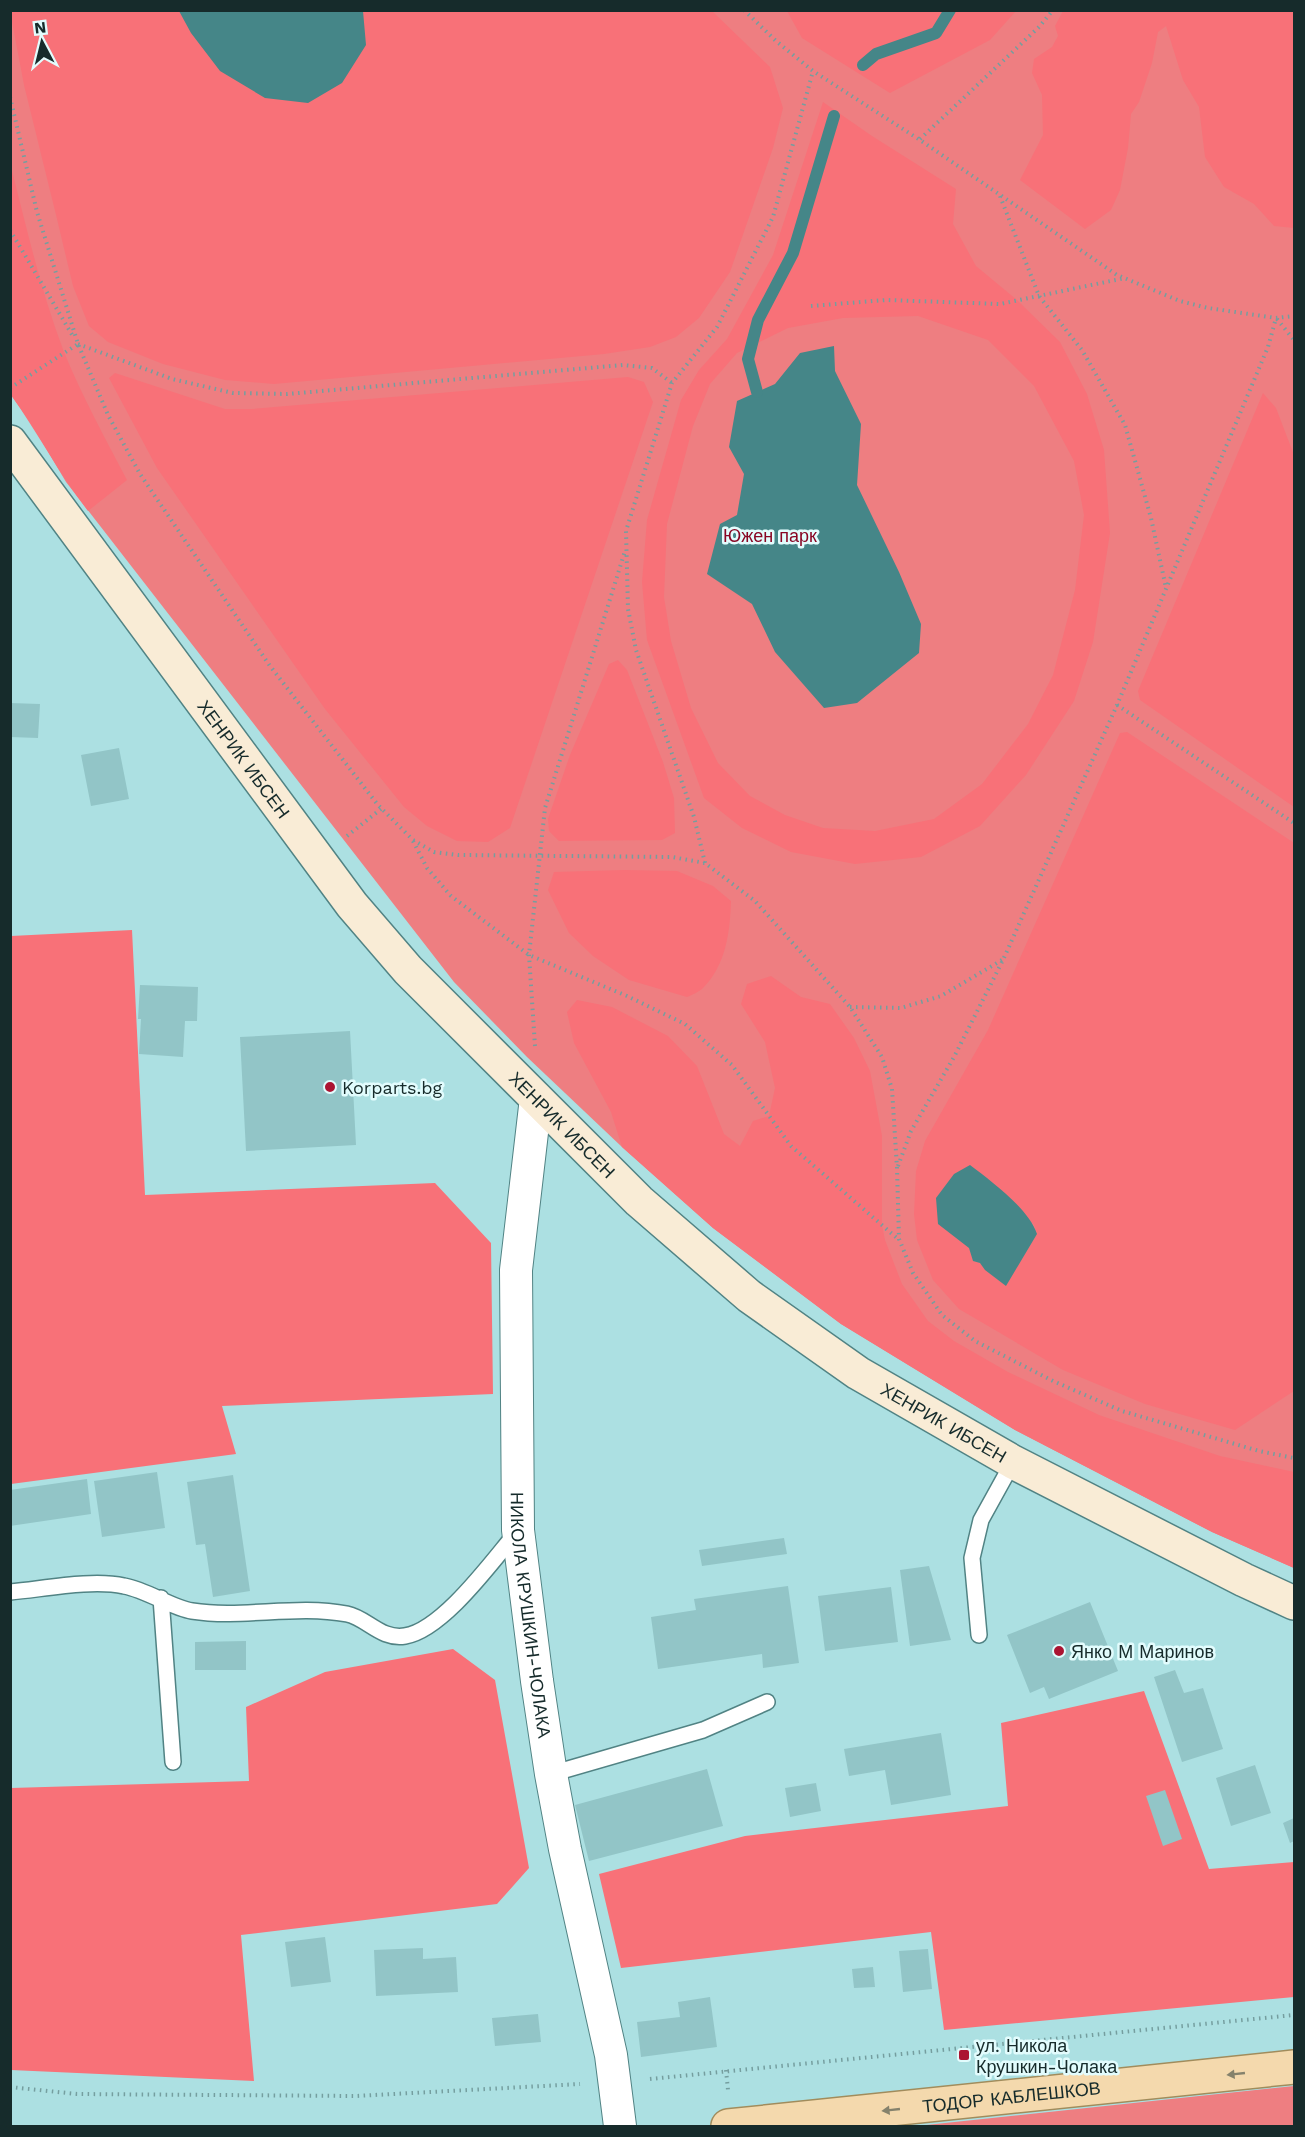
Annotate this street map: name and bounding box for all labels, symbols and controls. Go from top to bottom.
north arrow [12,12,72,72]
text: N [33,17,47,38]
park label: Южен парк [723,525,817,546]
street label: ХЕНРИК ИБСЕН [194,696,294,822]
street label: ХЕНРИК ИБСЕН [505,1067,620,1182]
place label: Korparts.bg [342,1077,443,1098]
marker: Korparts.bg [323,1080,337,1094]
street label: ХЕНРИК ИБСЕН [877,1378,1010,1467]
street label: НИКОЛА КРУШКИН-ЧОЛАКА [507,1492,556,1739]
place label: Янко М Маринов [1071,1641,1214,1662]
marker: Янко М Маринов [1052,1644,1066,1658]
place label: ул. Никола Крушкин-Чолака [976,2035,1118,2077]
marker: ул. Никола Крушкин-Чолака [957,2048,971,2062]
one-way arrow [1227,2069,1246,2079]
street label: ТОДОР КАБЛЕШКОВ [921,2077,1102,2116]
one-way arrow [881,2105,900,2115]

